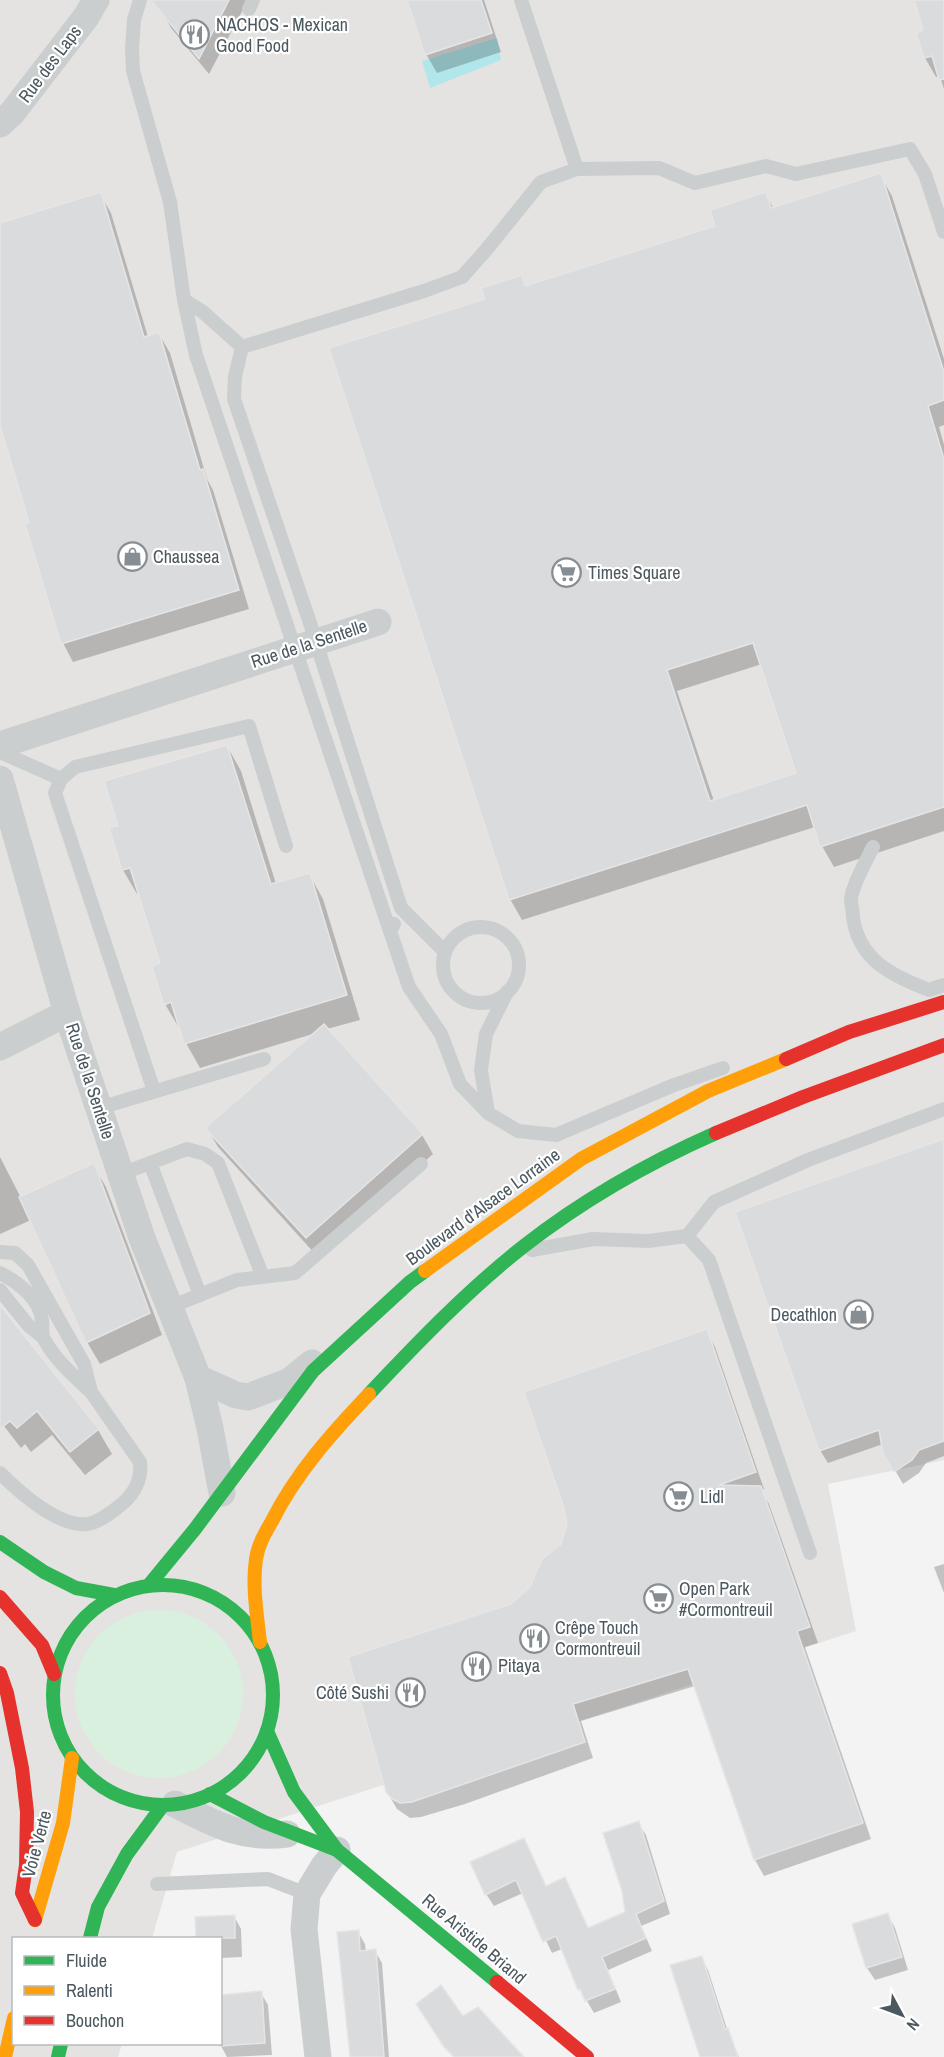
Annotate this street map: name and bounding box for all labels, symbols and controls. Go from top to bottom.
place label: NACHOS - Mexican Good Food [216,12,348,58]
restaurant icon: NACHOS - Mexican Good Food [179,19,211,51]
street label: Rue des Laps [12,20,87,108]
shop icon: Chaussea [116,541,148,573]
place label: Chaussea [153,544,219,569]
supermarket icon: Times Square [551,557,583,589]
place label: Times Square [588,560,680,585]
street label: Rue de la Sentelle [248,613,370,674]
street label: Rue de la Sentelle [60,1020,121,1142]
street label: Boulevard d'Alsace Lorraine [401,1142,565,1271]
shop icon: Decathlon [842,1299,874,1331]
place label: Decathlon [771,1302,837,1327]
supermarket icon: Lidl [663,1481,695,1513]
place label: Lidl [700,1484,724,1509]
place label: Open Park #Cormontreuil [679,1576,773,1622]
supermarket icon: Open Park #Cormontreuil [642,1583,674,1615]
place label: Crêpe Touch Cormontreuil [555,1615,640,1661]
restaurant icon: Crêpe Touch Cormontreuil [518,1622,550,1654]
restaurant icon: Pitaya [461,1650,493,1682]
place label: Pitaya [498,1653,540,1678]
restaurant icon: Côté Sushi [394,1677,426,1709]
place label: Côté Sushi [316,1680,389,1705]
street label: Voie Verte [16,1808,57,1880]
street label: Rue Aristide Briand [417,1888,532,1990]
legend [12,1937,222,2045]
text: Fluide [66,1948,107,1973]
text: Ralenti [66,1978,113,2003]
north arrow [872,1985,932,2045]
text: Bouchon [66,2008,124,2033]
text: N [902,2014,925,2036]

